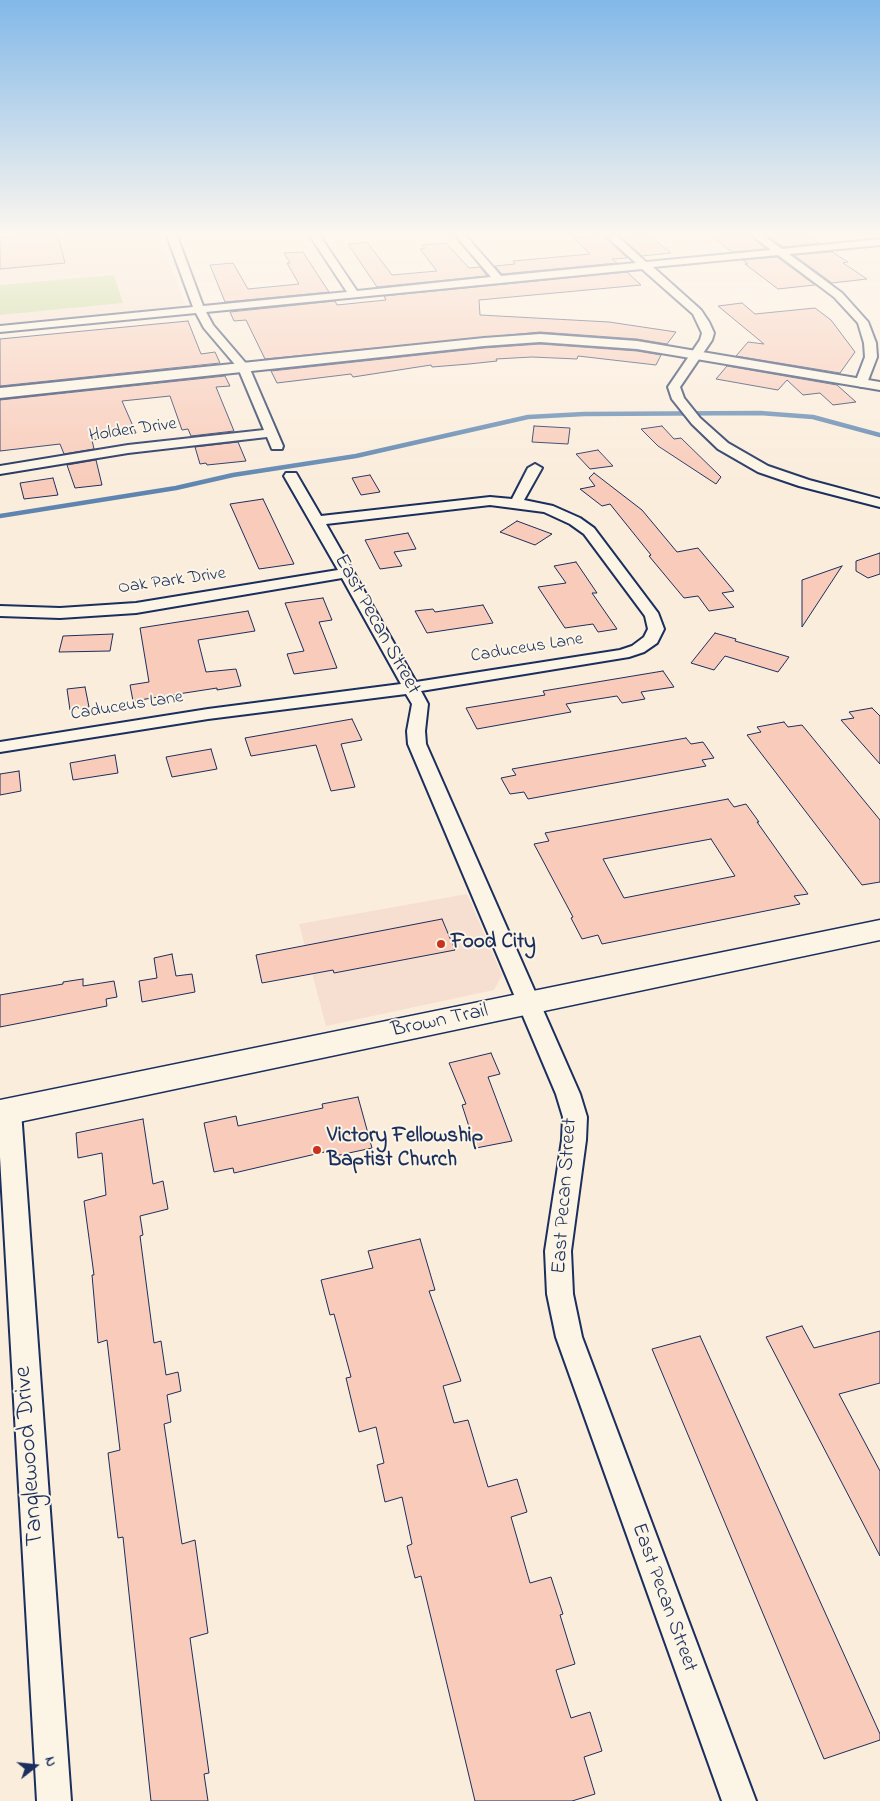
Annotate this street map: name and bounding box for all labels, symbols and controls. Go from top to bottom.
street label: Holder Drive [88,414,178,448]
street label: East Pecan Street [327,550,425,700]
street label: Oak Park Drive [117,564,227,600]
street label: Caduceus Lane [469,629,585,669]
street label: Caduceus Lane [69,687,185,727]
place label: Food City [451,931,536,957]
marker: Food City [435,938,447,950]
street label: Brown Trail [389,999,491,1045]
street label: East Pecan Street [548,1117,584,1275]
place label: Victory Fellowship Baptist Church [327,1125,483,1175]
marker: Victory Fellowship Baptist Church [311,1144,323,1156]
street label: Tanglewood Drive [10,1365,52,1547]
street label: East Pecan Street [624,1520,702,1676]
north arrow [10,1741,60,1791]
text: N [39,1754,61,1769]

